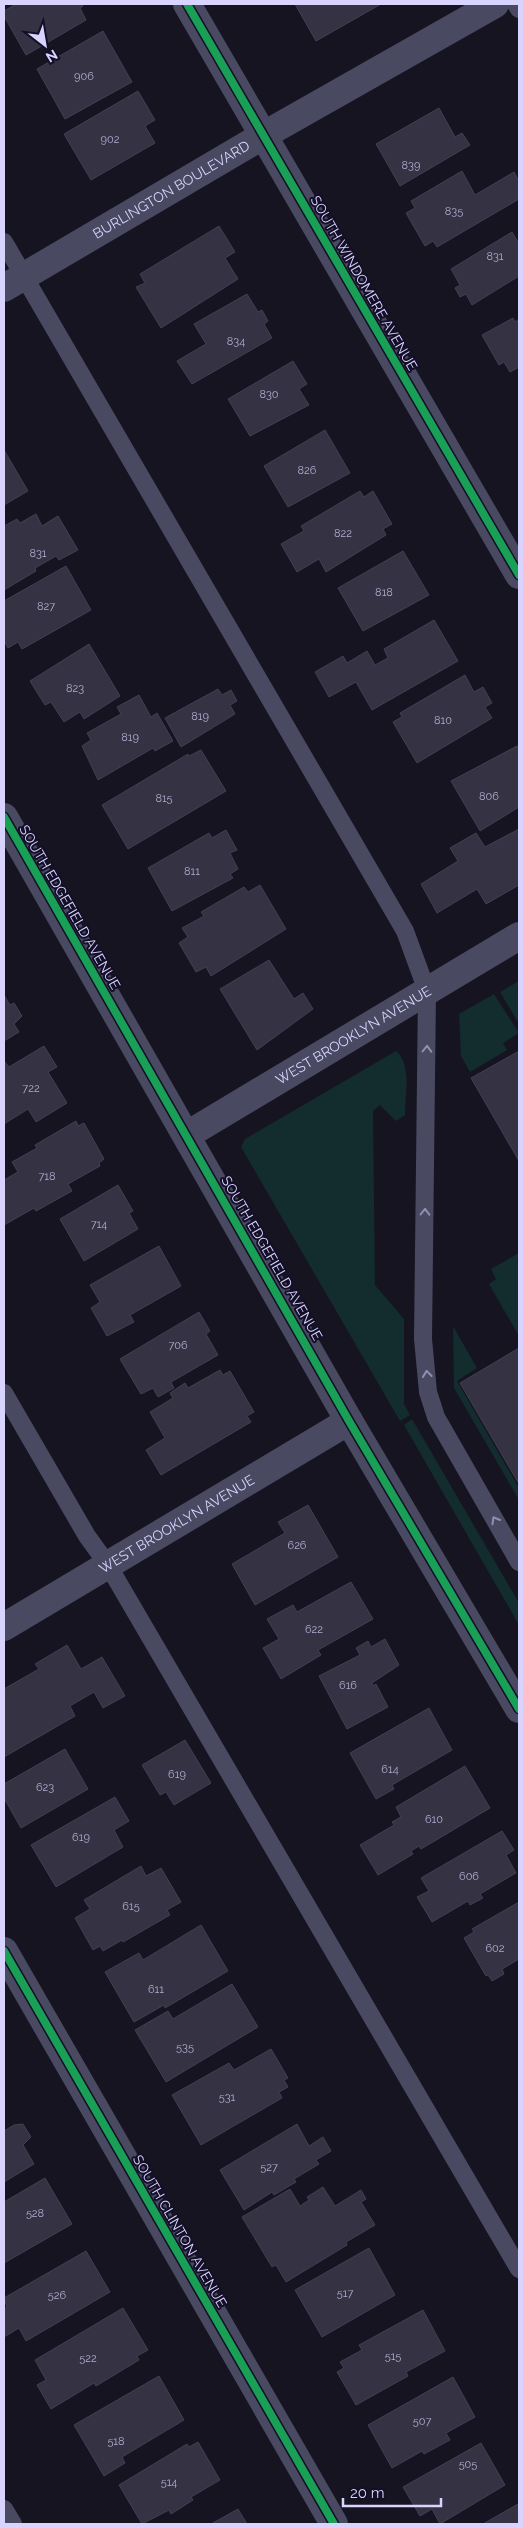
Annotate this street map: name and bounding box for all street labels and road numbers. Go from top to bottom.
street label: BURLINGTON BOULEVARD [90,137,252,242]
street label: SOUTH WINDOMERE AVENUE [307,193,421,373]
street label: SOUTH EDGEFIELD AVENUE [16,822,124,992]
street label: WEST BROOKLYN AVENUE [273,983,434,1088]
street label: SOUTH EDGEFIELD AVENUE [218,1173,326,1343]
street label: WEST BROOKLYN AVENUE [96,1471,257,1576]
street label: SOUTH CLINTON AVENUE [130,2152,230,2310]

